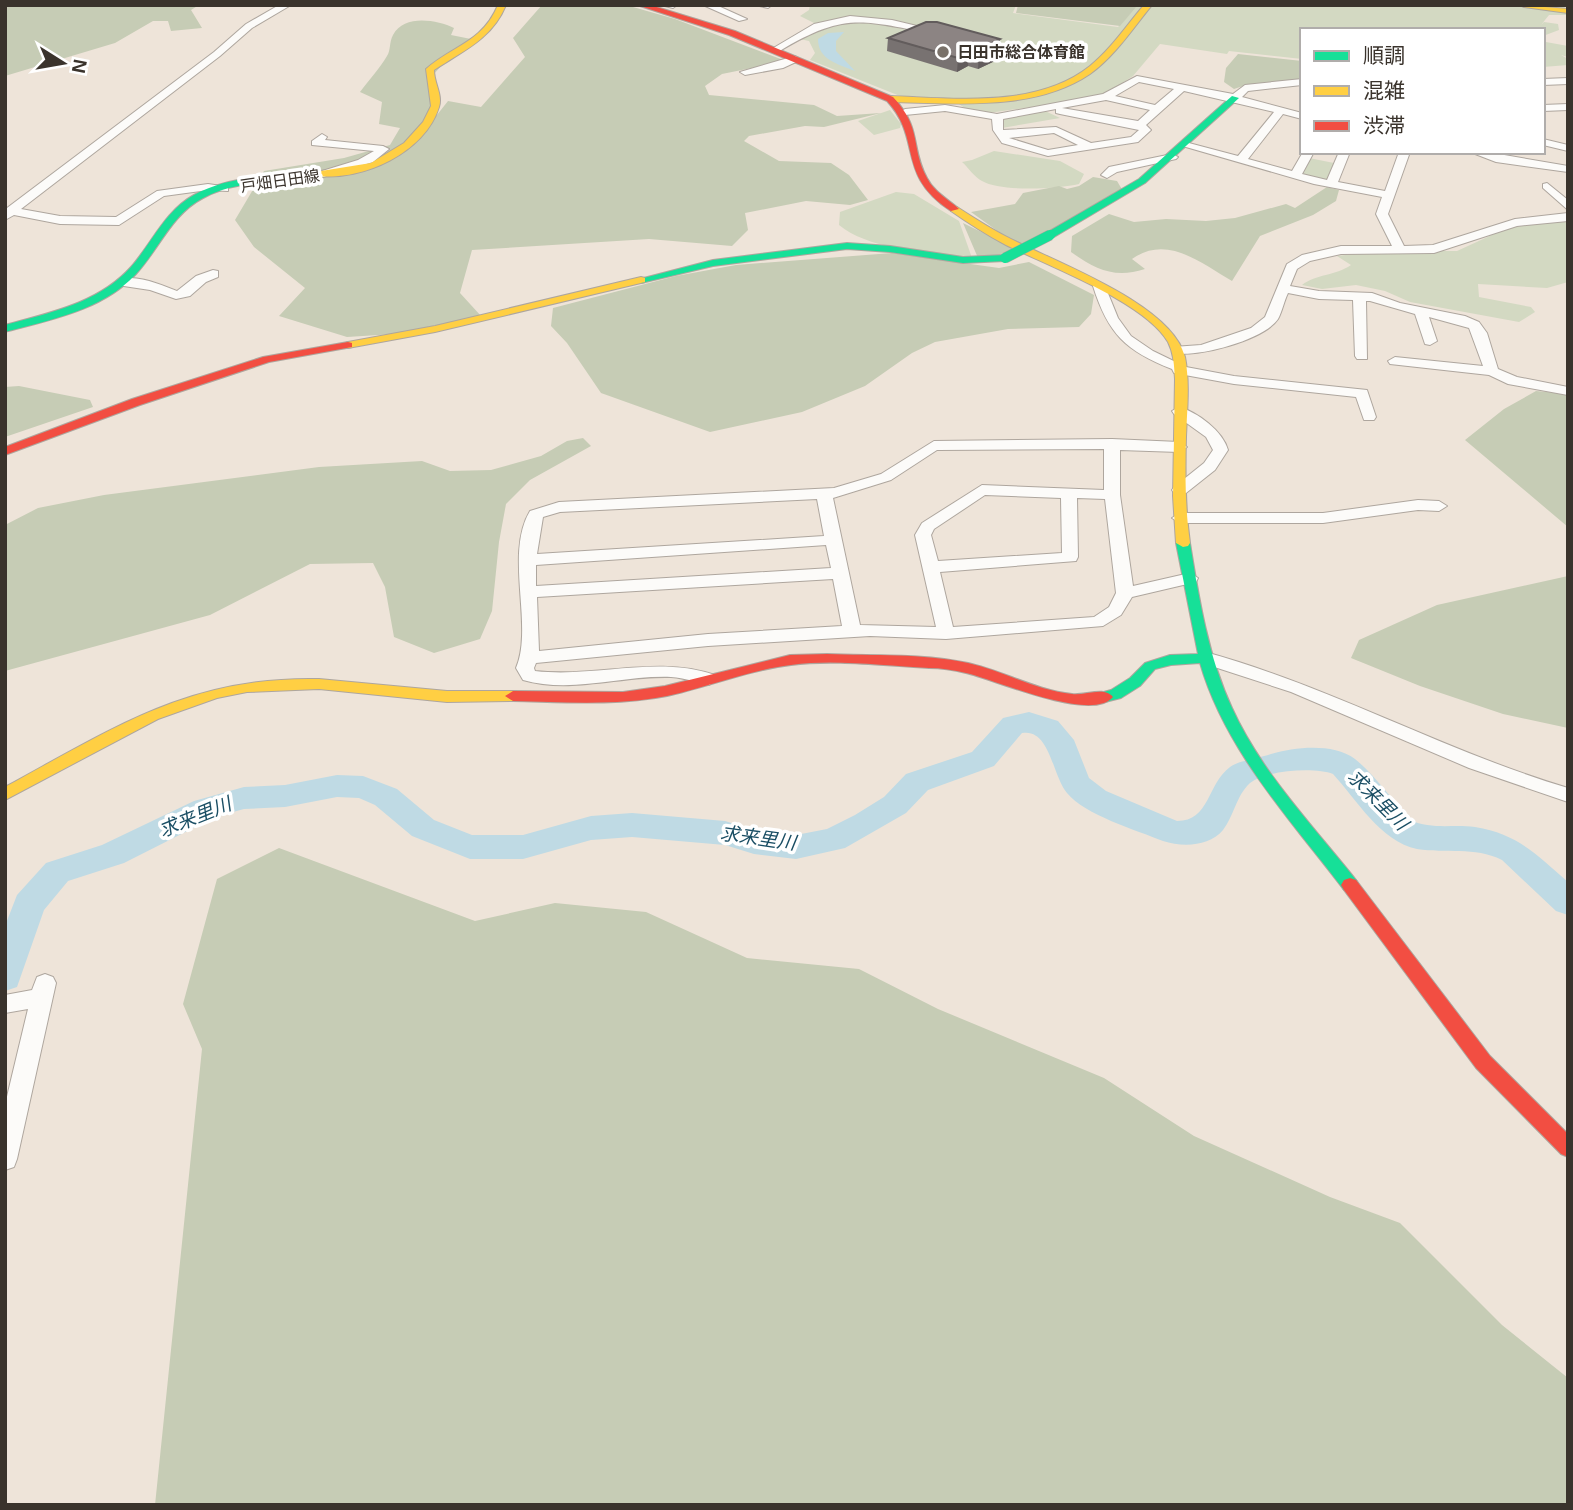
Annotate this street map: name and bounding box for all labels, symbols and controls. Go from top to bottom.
north arrow [28,28,98,98]
legend [1300,28,1545,154]
place label: 日田市総合体育館 [957,43,1085,61]
marker: 日田市総合体育館 [935,44,951,60]
text: 順調 [1363,44,1405,67]
text: N [68,57,91,75]
text: 混雑 [1363,79,1405,102]
text: 渋滞 [1363,114,1405,137]
street label: 戸畑日田線 [239,167,321,195]
water label: 求来里川 [1344,766,1414,836]
water label: 求来里川 [156,792,236,841]
water label: 求来里川 [719,822,799,854]

